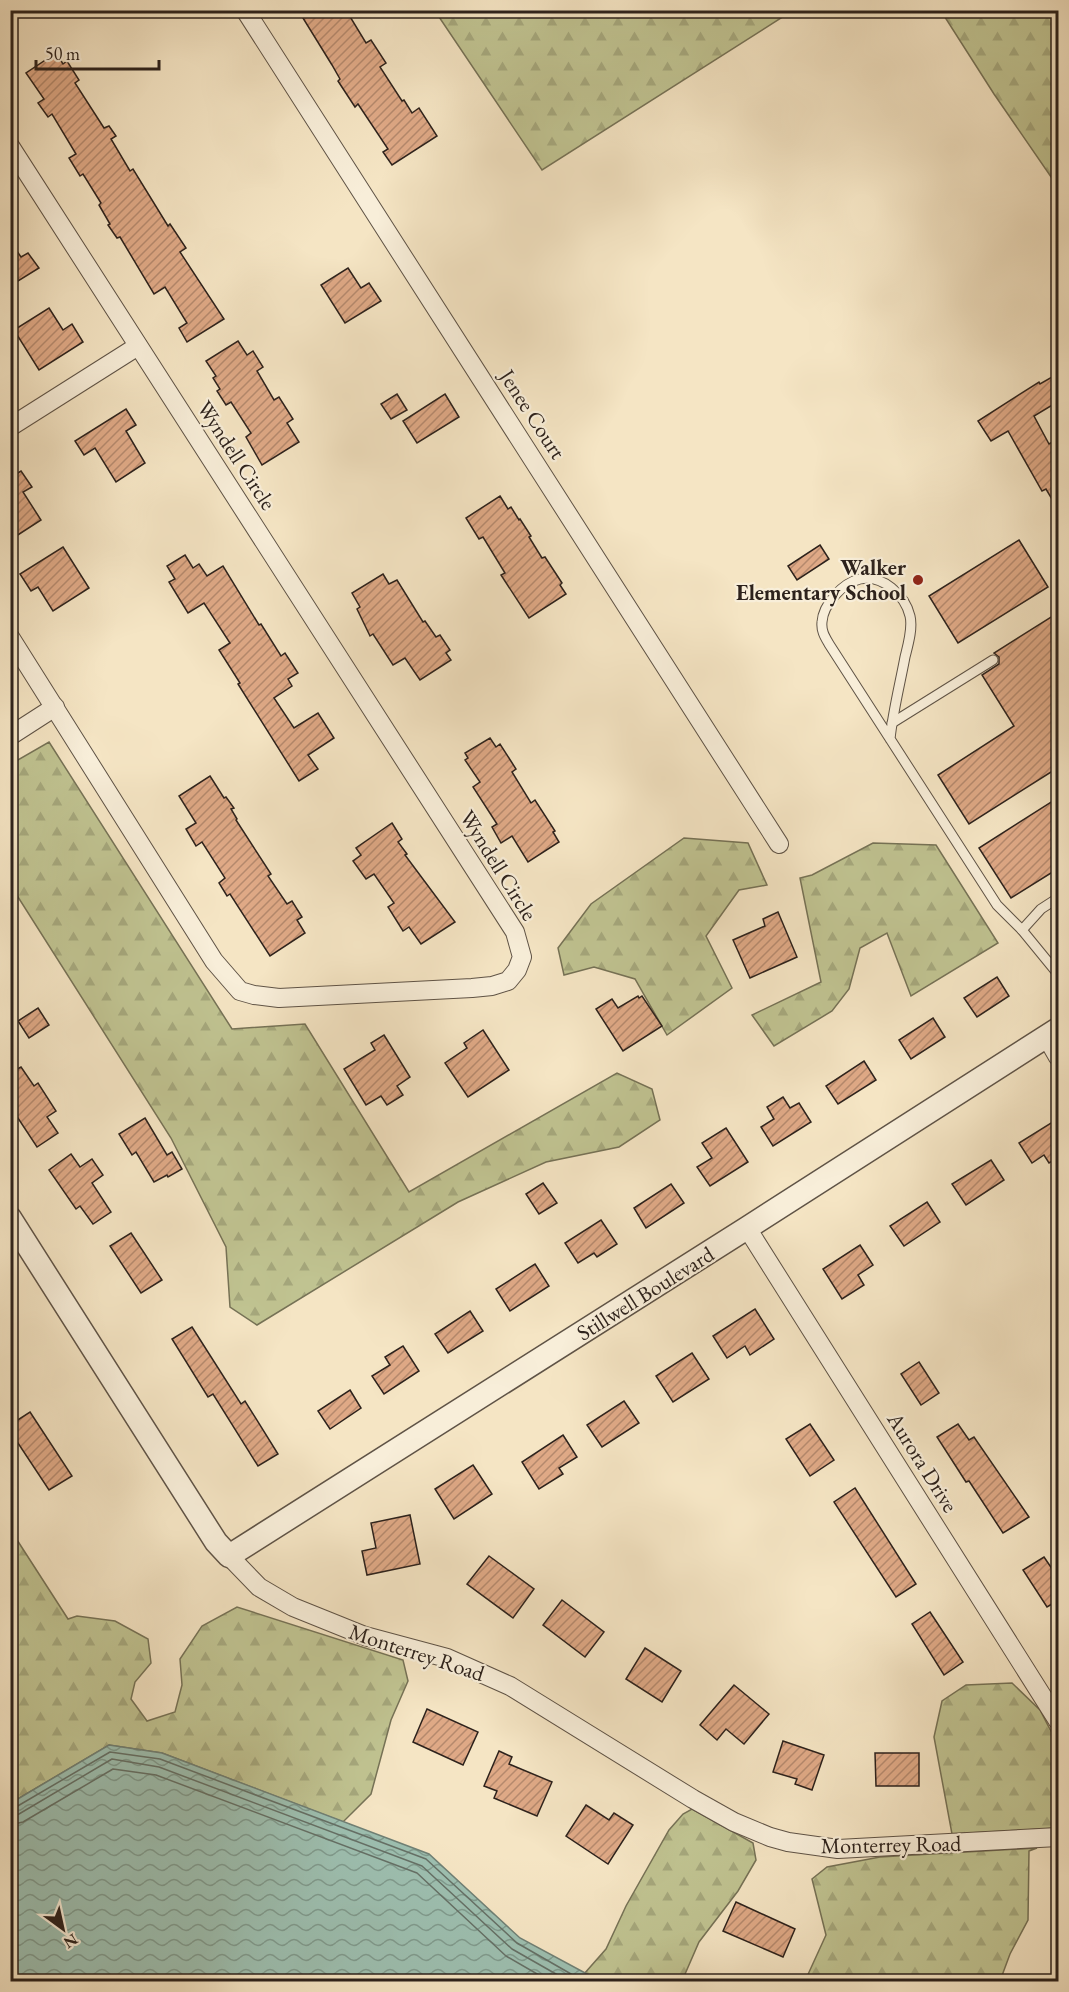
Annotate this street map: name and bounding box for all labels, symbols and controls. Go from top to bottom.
scale bar [36,33,159,71]
text: 50 m [45,42,80,65]
street label: Jenee Court [492,362,572,465]
street label: Wyndell Circle [190,395,283,516]
place label: Walker Elementary School [736,553,907,607]
marker: Walker Elementary School [911,573,925,587]
street label: Wyndell Circle [453,805,544,926]
street label: Stillwell Boulevard [571,1239,720,1347]
street label: Aurora Drive [880,1406,965,1518]
street label: Monterrey Road [345,1617,489,1688]
street label: Monterrey Road [820,1829,962,1860]
north arrow [33,1899,93,1959]
text: N [60,1929,82,1954]

